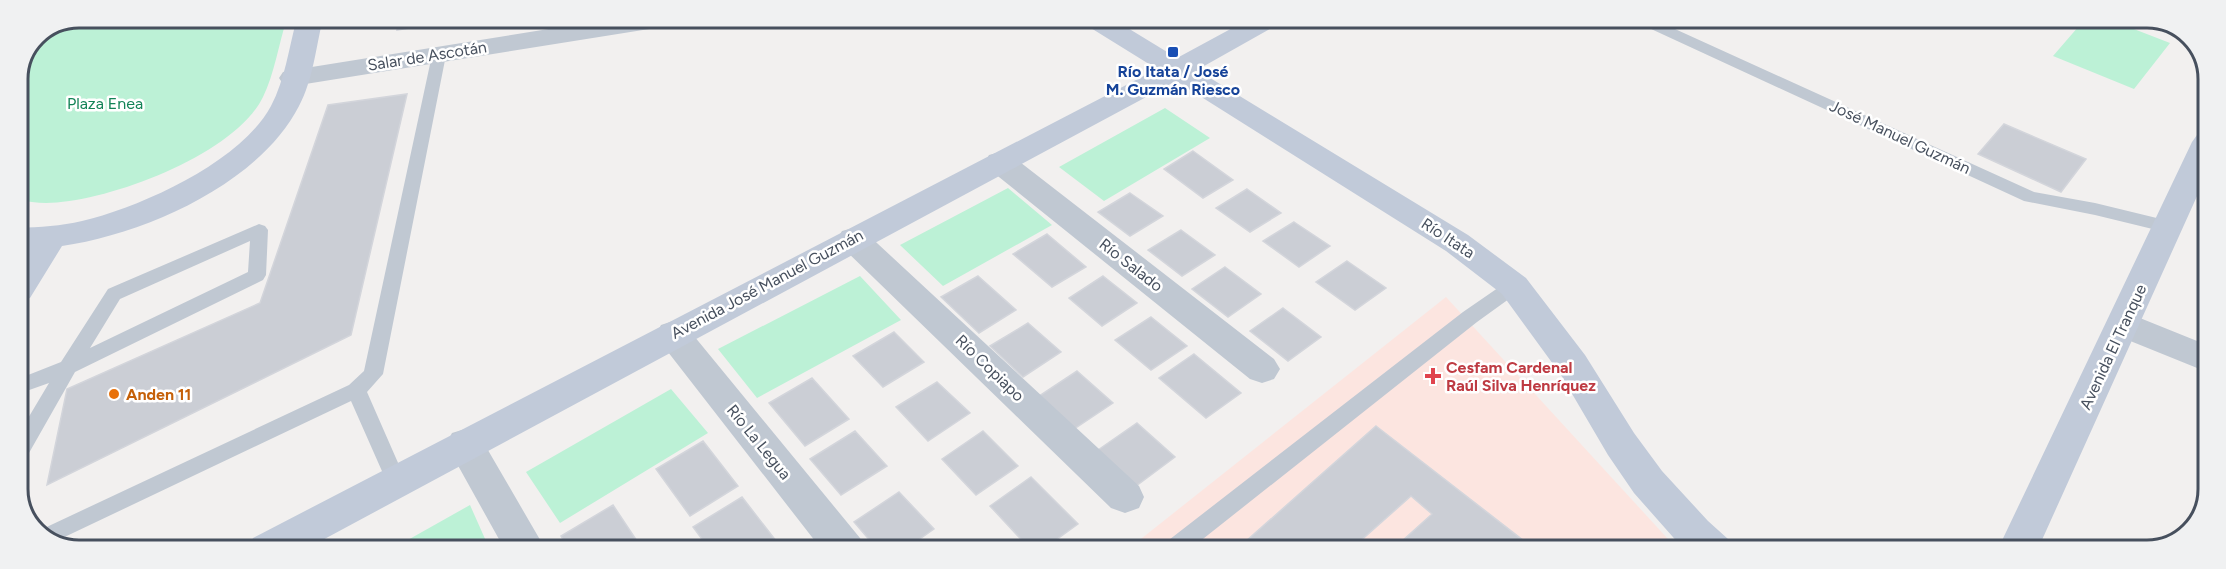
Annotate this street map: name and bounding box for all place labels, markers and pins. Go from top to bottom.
marker: Río Itata / José M. Guzmán Riesco [1166,45,1180,59]
place label: Río Itata / José M. Guzmán Riesco [1106,62,1240,99]
place label: Cesfam Cardenal Raúl Silva Henríquez [1446,358,1596,395]
marker: Cesfam Cardenal Raúl Silva Henríquez [1424,367,1442,385]
place label: Anden 11 [126,385,191,404]
marker: Anden 11 [107,387,121,401]

